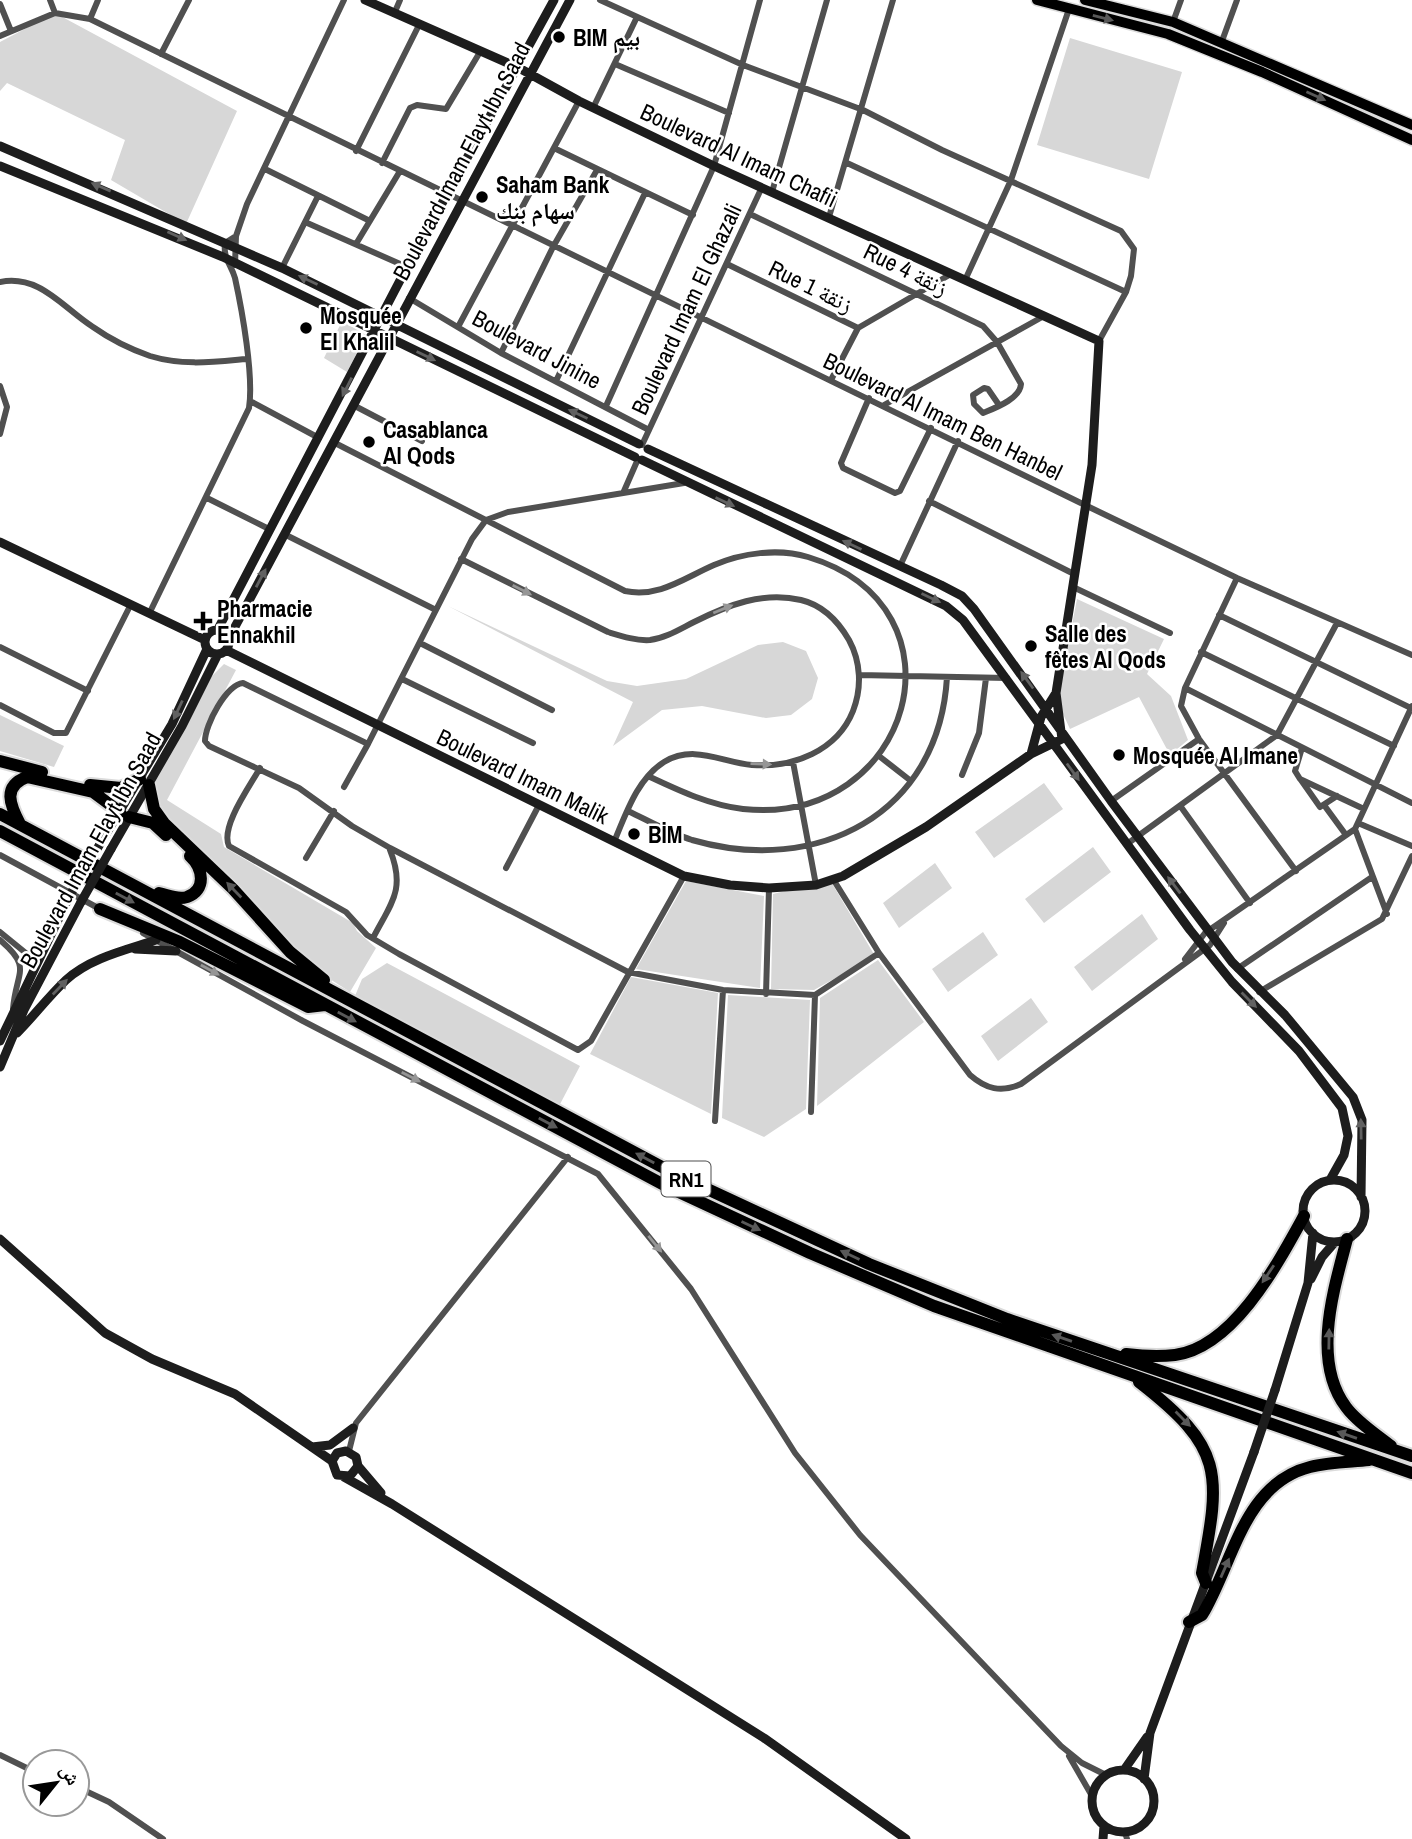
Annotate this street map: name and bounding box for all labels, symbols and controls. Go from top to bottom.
one-way arrow [1092,13,1114,24]
place label: BIM بيم [573,22,640,54]
marker: BIM بيم [551,29,567,45]
street label: Boulevard Imam Elayt Ibn Saad [385,37,537,285]
one-way arrow [1306,91,1326,102]
street label: Boulevard Al Imam Chafii [636,96,842,214]
place label: Saham Bank سهام بنك [496,169,610,227]
one-way arrow [90,182,111,193]
marker: Saham Bank سهام بنك [474,189,490,205]
street label: Boulevard Imam El Ghazali [623,198,749,420]
one-way arrow [167,230,187,242]
street label: Rue 4 زنقة [859,235,953,303]
street label: Rue 1 زنقة [764,252,858,320]
one-way arrow [298,275,318,286]
place label: Mosquée El Khalil [320,300,402,357]
street label: Boulevard Jinine [467,302,607,396]
marker: Mosquée El Khalil [298,320,314,336]
street label: Boulevard Al Imam Ben Hanbel [818,345,1068,487]
one-way arrow [416,350,436,361]
one-way arrow [341,377,353,397]
one-way arrow [568,408,588,420]
place label: Casablanca Al Qods [383,414,488,471]
marker: Casablanca Al Qods [361,434,377,450]
one-way arrow [715,496,735,508]
one-way arrow [842,540,862,551]
one-way arrow [255,568,267,588]
one-way arrow [512,585,532,596]
place label: Pharmacie Ennakhil [217,593,312,650]
one-way arrow [921,593,941,604]
one-way arrow [713,603,733,615]
marker: Pharmacie Ennakhil [195,613,211,629]
place label: Salle des fêtes Al Qods [1045,618,1166,675]
marker: Salle des fêtes Al Qods [1023,638,1039,654]
one-way arrow [1020,671,1034,689]
one-way arrow [172,700,184,720]
street label: Boulevard Imam Malik [432,721,615,831]
street label: Boulevard Imam Elayt Ibn Saad [12,726,168,974]
place label: Mosquée Al Imane [1133,740,1298,771]
marker: Mosquée Al Imane [1111,747,1127,763]
one-way arrow [750,759,772,770]
one-way arrow [1066,763,1080,781]
place label: BİM [648,819,683,850]
marker: BİM [626,826,642,842]
one-way arrow [1167,876,1182,894]
one-way arrow [227,882,243,899]
one-way arrow [115,892,135,904]
one-way arrow [201,964,220,976]
one-way arrow [52,979,68,996]
one-way arrow [1241,992,1258,1009]
one-way arrow [338,1010,358,1022]
one-way arrow [401,1072,421,1083]
one-way arrow [539,1117,559,1129]
one-way arrow [1355,1117,1367,1139]
one-way arrow [635,1152,655,1164]
road number: RN1 [662,1162,710,1196]
one-way arrow [741,1220,761,1232]
one-way arrow [647,1235,662,1252]
one-way arrow [840,1250,860,1261]
one-way arrow [1261,1265,1275,1283]
one-way arrow [1324,1328,1335,1350]
one-way arrow [1052,1332,1073,1343]
one-way arrow [1174,1410,1190,1427]
one-way arrow [1337,1429,1358,1440]
one-way arrow [1219,1558,1231,1578]
north arrow [21,1748,91,1818]
text: ش [54,1759,87,1790]

